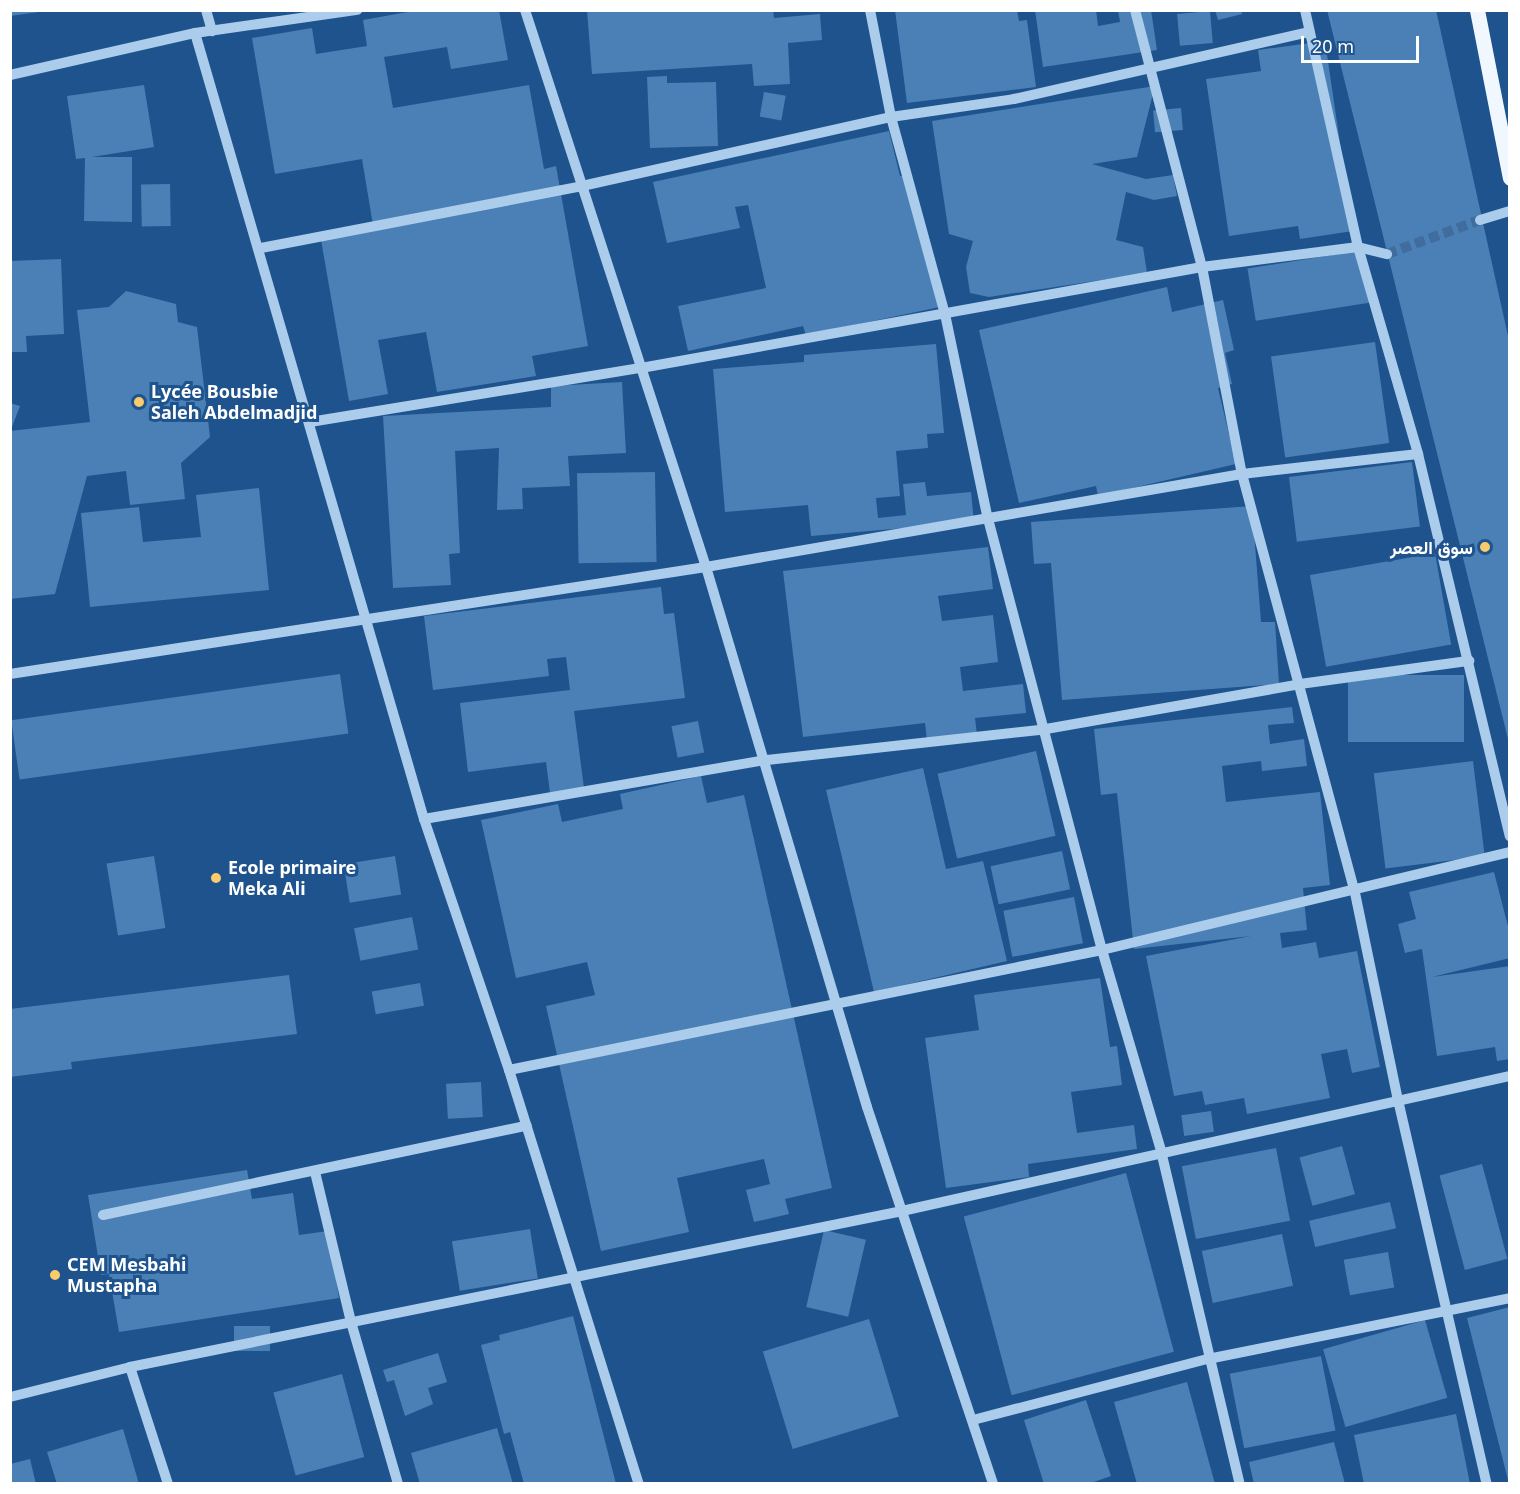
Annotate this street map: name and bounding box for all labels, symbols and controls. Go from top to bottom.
scale bar [1304,24,1422,62]
text: 20 m [1312,34,1354,58]
place label: Lycée Bousbie Saleh Abdelmadjid [151,381,317,424]
marker: Lycée Bousbie Saleh Abdelmadjid [132,395,146,409]
place label: سوق العصر [1390,536,1473,558]
marker: سوق العصر [1478,540,1492,554]
place label: Ecole primaire Meka Ali [228,857,356,900]
marker: Ecole primaire Meka Ali [209,871,223,885]
place label: CEM Mesbahi Mustapha [67,1254,186,1296]
marker: CEM Mesbahi Mustapha [48,1268,62,1282]

